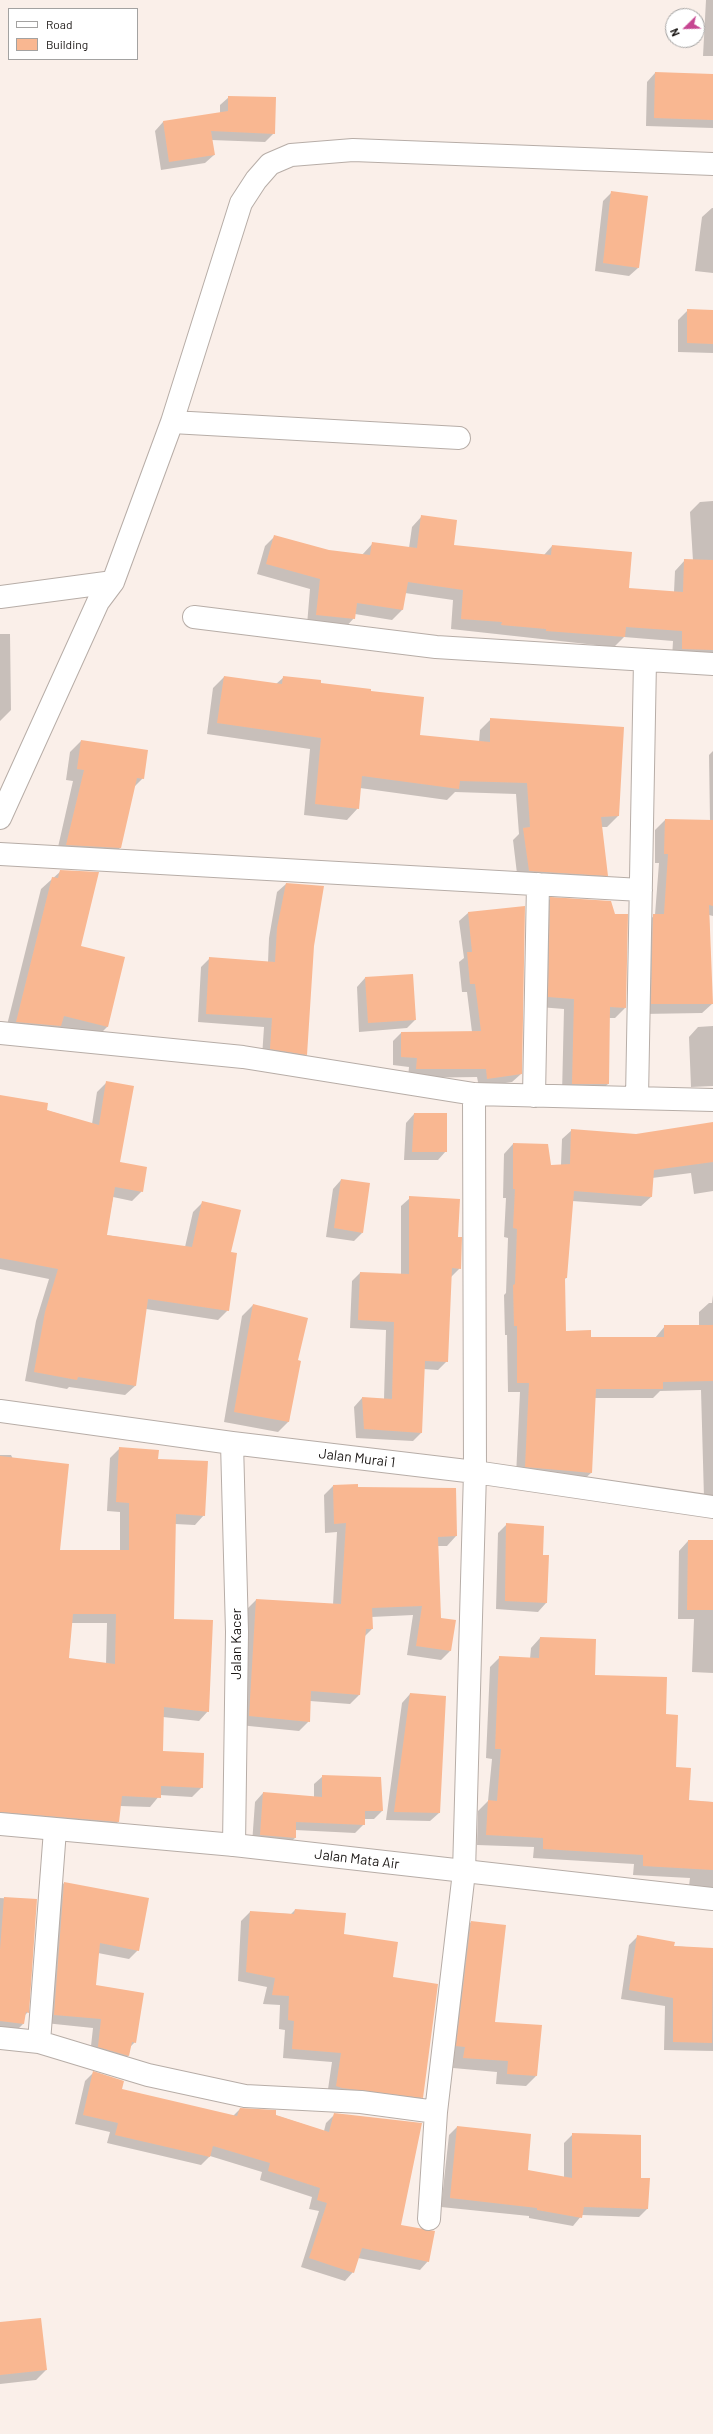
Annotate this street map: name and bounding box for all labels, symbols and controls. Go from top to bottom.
legend [8,8,138,60]
north arrow [665,8,705,48]
text: Road [46,17,73,31]
text: N [667,27,682,38]
text: Building [46,37,88,51]
street label: Jalan Murai 1 [318,1445,396,1471]
street label: Jalan Kacer [228,1608,244,1680]
street label: Jalan Mata Air [314,1845,400,1873]

